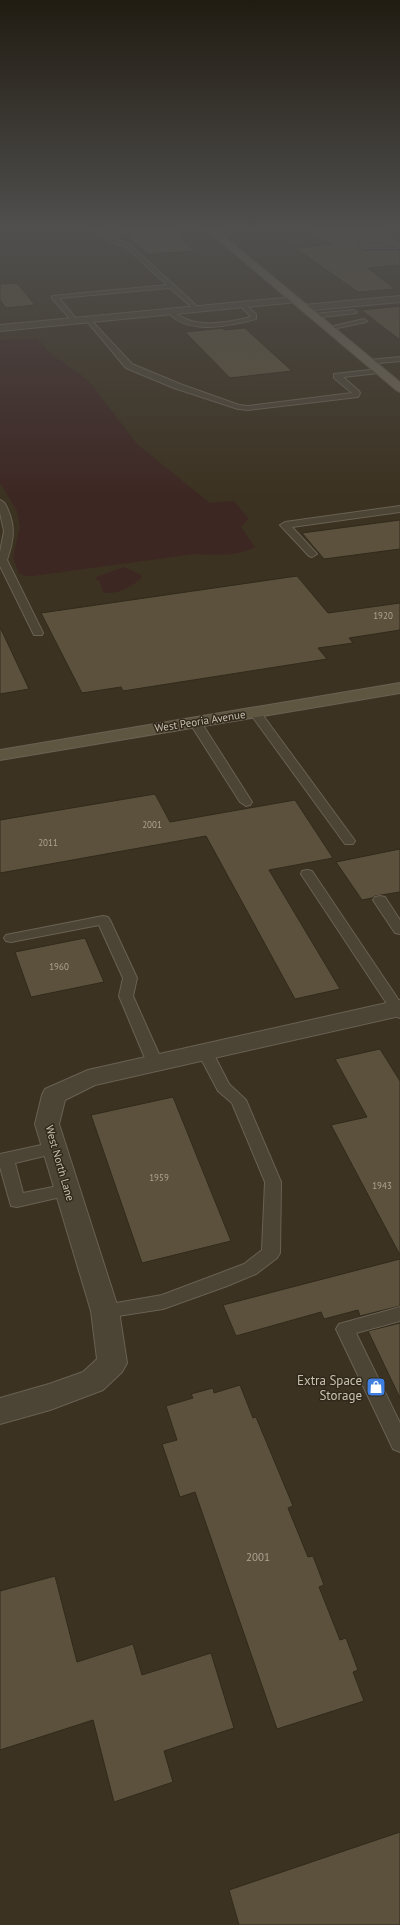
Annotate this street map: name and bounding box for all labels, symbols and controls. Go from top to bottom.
house number: 1920 [373,610,393,621]
street label: West Peoria Avenue [154,707,247,735]
house number: 2001 [142,819,162,830]
house number: 2011 [38,837,58,848]
house number: 1960 [49,961,69,972]
street label: West North Lane [43,1124,78,1203]
house number: 1959 [149,1172,169,1183]
house number: 1943 [372,1180,392,1191]
place label: Extra Space Storage [297,1372,362,1404]
shop icon: Extra Space Storage [365,1376,387,1398]
house number: 2001 [246,1550,270,1564]

